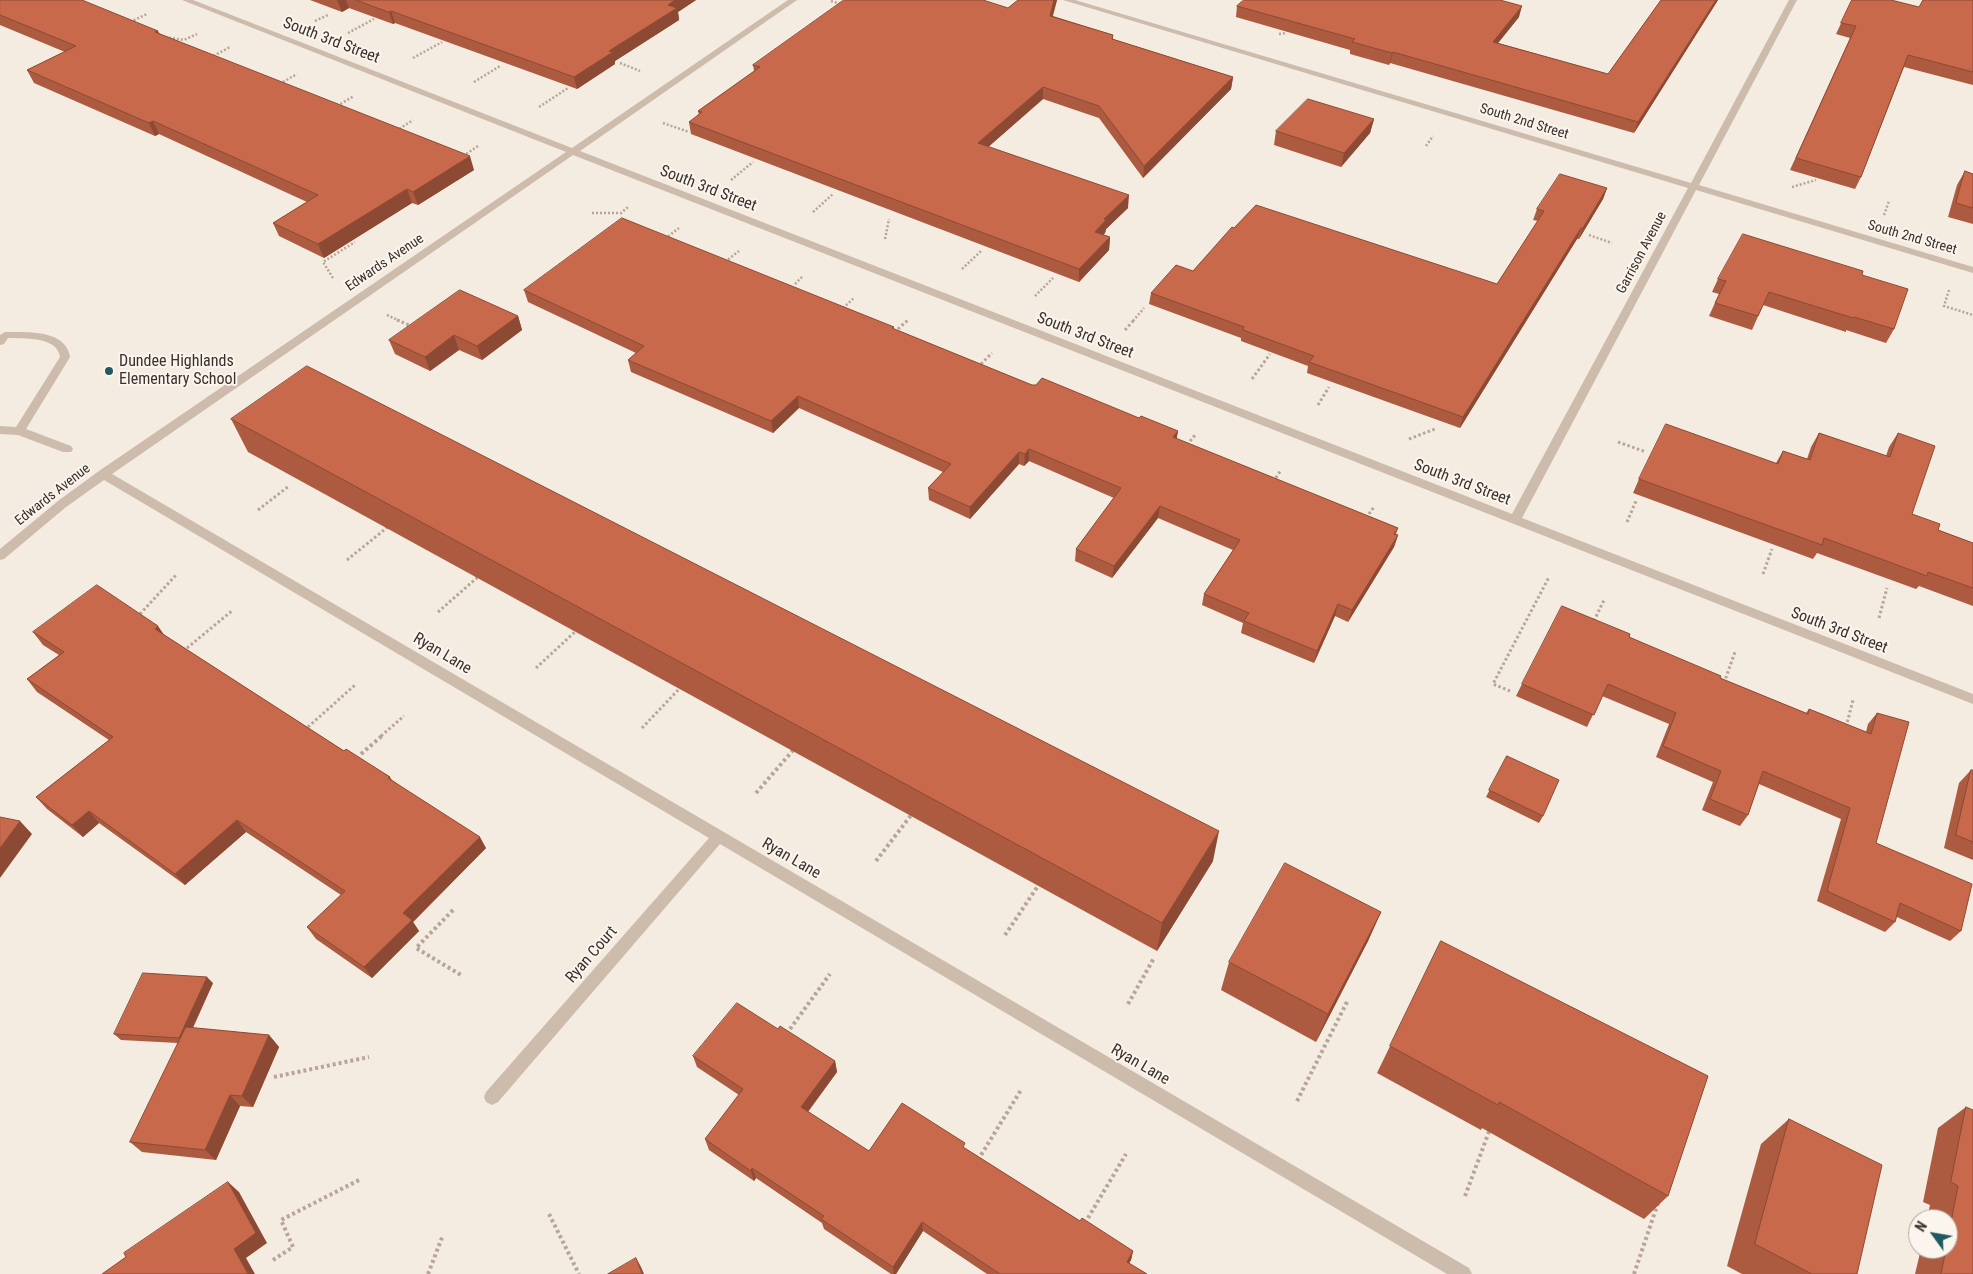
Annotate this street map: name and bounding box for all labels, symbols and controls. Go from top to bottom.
street label: South 3rd Street [280,14,382,68]
street label: South 2nd Street [1478,101,1570,143]
street label: South 3rd Street [657,162,759,216]
street label: Garrison Avenue [1613,209,1671,297]
street label: South 2nd Street [1866,217,1958,259]
street label: Edwards Avenue [343,231,427,295]
street label: South 3rd Street [1034,309,1136,363]
place label: Dundee Highlands Elementary School [119,352,236,390]
marker: Dundee Highlands Elementary School [103,365,115,377]
street label: South 3rd Street [1411,456,1513,510]
street label: Edwards Avenue [12,461,94,529]
street label: South 3rd Street [1788,604,1890,658]
street label: Ryan Lane [409,629,475,679]
street label: Ryan Lane [758,835,824,883]
street label: Ryan Court [562,923,622,987]
street label: Ryan Lane [1107,1041,1173,1089]
north arrow [1908,1209,1958,1259]
text: N [1912,1219,1930,1234]

